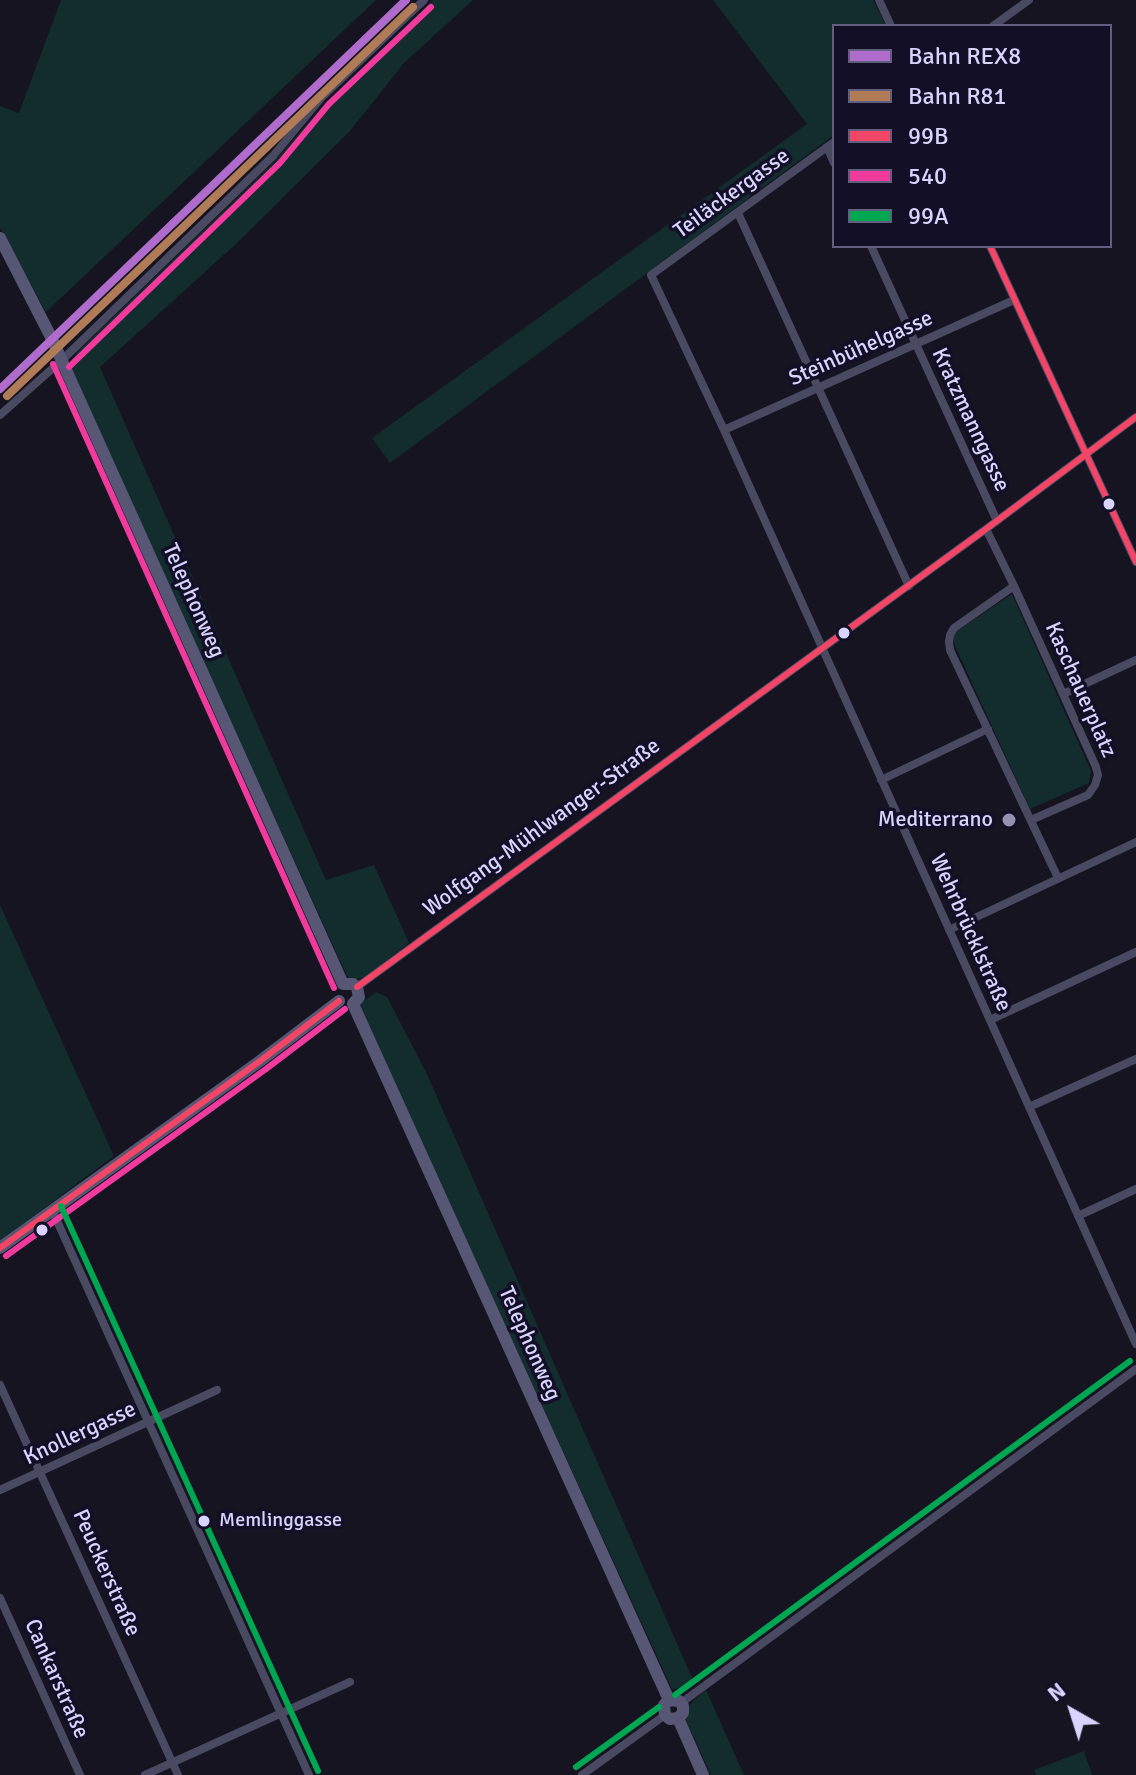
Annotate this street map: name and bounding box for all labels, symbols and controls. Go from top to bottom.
legend [832,24,1112,248]
text: Bahn REX8 [908,41,1021,71]
text: Bahn R81 [908,81,1006,111]
text: 99B [908,121,948,151]
street label: Teiläckergasse [669,143,795,245]
text: 540 [908,161,947,191]
text: 99A [908,201,949,231]
street label: Steinbühelgasse [785,305,937,393]
street label: Kratzmanngasse [925,344,1015,496]
unlabelled marker [1101,496,1117,512]
street label: Telephonweg [156,540,230,662]
street label: Kaschauerplatz [1038,618,1122,762]
unlabelled marker [836,625,852,641]
street label: Wolfgang-Mühlwanger-Straße [419,733,665,923]
place label: Mediterrano [878,807,993,833]
marker: Mediterrano [1000,811,1018,829]
street label: Wehrbrücklstraße [923,850,1017,1016]
unlabelled marker [34,1222,50,1238]
street label: Telephonweg [492,1283,566,1405]
street label: Knollergasse [20,1396,140,1472]
street label: Peuckerstraße [66,1505,146,1641]
place label: Memlinggasse [219,1509,342,1533]
marker: Memlinggasse [196,1513,212,1529]
street label: Cankarstraße [18,1615,94,1743]
north arrow [1032,1671,1112,1751]
text: N [1042,1677,1071,1707]

